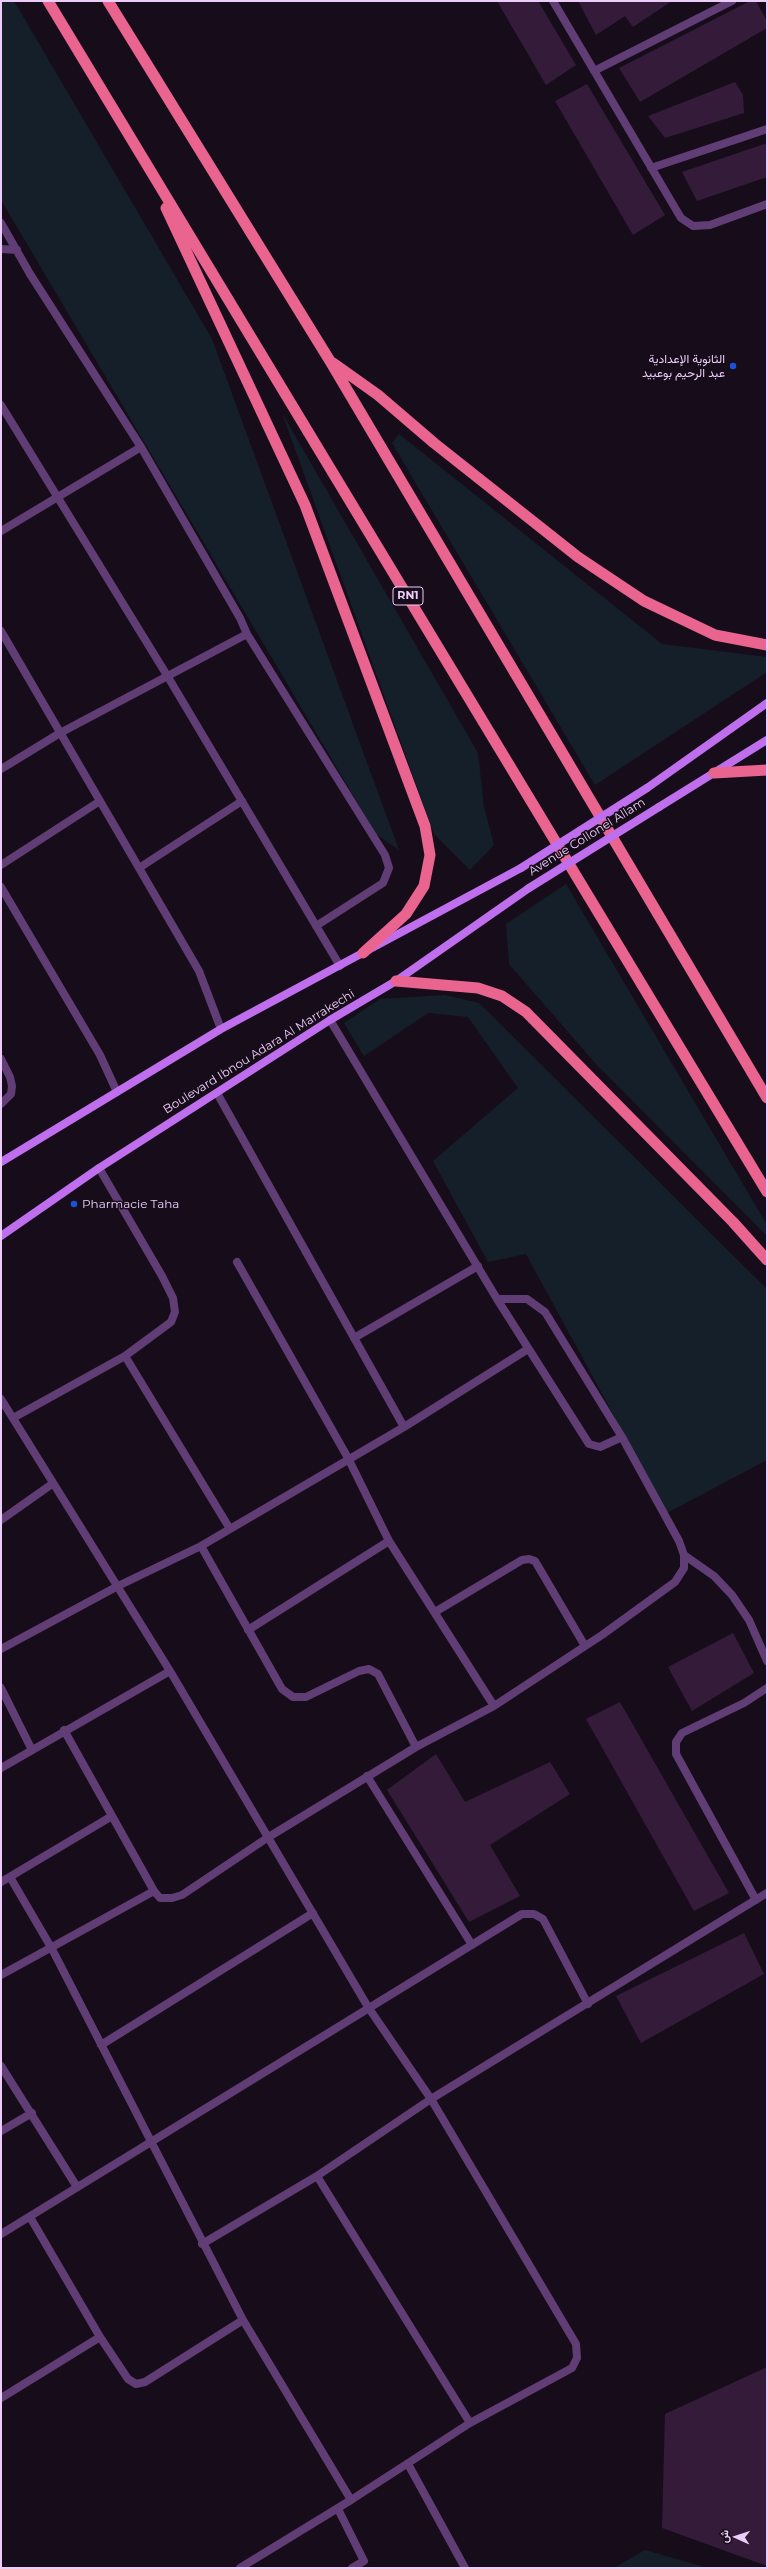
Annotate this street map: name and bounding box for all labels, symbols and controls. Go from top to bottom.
place label: الثانوية الإعدادية عبد الرحيم بوعبيد [642,352,725,380]
marker: الثانوية الإعدادية عبد الرحيم بوعبيد [728,361,738,371]
road number: RN1 [393,587,423,605]
street label: Avenue Collonel Allam [526,795,648,879]
street label: Boulevard Ibnou Adara Al Marrakechi [161,987,357,1117]
place label: Pharmacie Taha [82,1197,179,1211]
marker: Pharmacie Taha [69,1199,79,1209]
north arrow [716,2517,756,2557]
text: ش [717,2529,731,2543]

